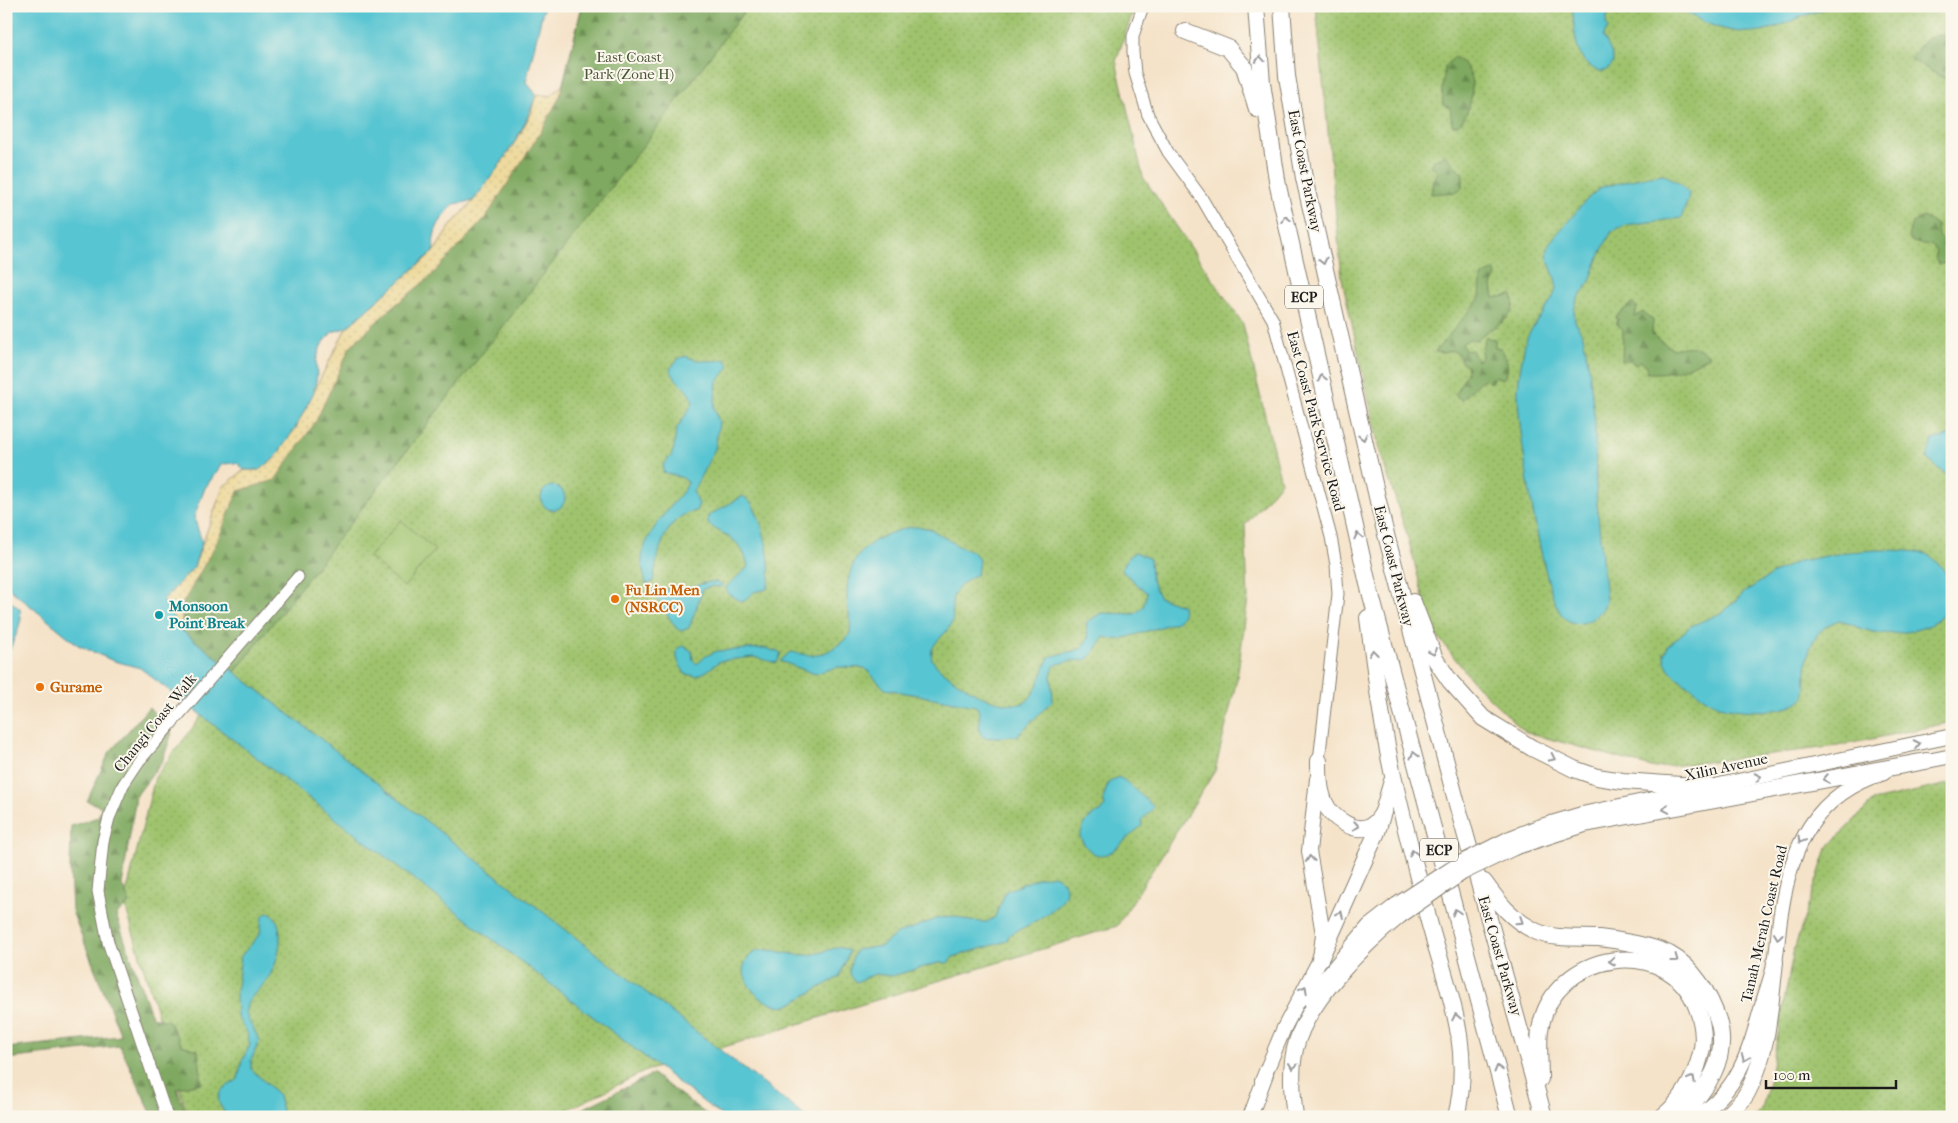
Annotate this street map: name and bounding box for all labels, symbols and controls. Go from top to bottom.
park label: East Coast Park (Zone H) [584,48,674,83]
one-way arrow [1255,55,1266,63]
street label: East Coast Parkway [1284,108,1326,235]
one-way arrow [1281,215,1292,224]
one-way arrow [1317,257,1328,266]
road number: ECP [1285,286,1323,308]
street label: East Coast Park Service Road [1283,329,1349,514]
one-way arrow [1317,373,1328,382]
one-way arrow [1357,432,1368,441]
street label: East Coast Parkway [1370,503,1418,630]
one-way arrow [1353,532,1363,541]
place label: Fu Lin Men (NSRCC) [624,581,700,616]
marker: Fu Lin Men (NSRCC) [609,593,621,605]
place label: Monsoon Point Break [168,597,246,632]
marker: Monsoon Point Break [153,609,165,621]
one-way arrow [1427,647,1437,656]
one-way arrow [1368,649,1379,657]
street label: Changi Coast Walk [110,670,200,776]
place label: Gurame [50,678,103,696]
marker: Gurame [34,681,46,693]
one-way arrow [1912,739,1921,749]
street label: Xilin Avenue [1683,749,1770,785]
one-way arrow [1409,751,1420,760]
one-way arrow [1547,752,1556,762]
one-way arrow [1753,772,1762,783]
one-way arrow [1822,774,1831,784]
one-way arrow [1662,803,1671,813]
one-way arrow [1352,820,1361,830]
one-way arrow [1798,835,1808,844]
road number: ECP [1420,838,1458,862]
street label: Tanah Merah Coast Road [1737,843,1791,1005]
one-way arrow [1408,849,1419,858]
one-way arrow [1305,855,1316,863]
street label: East Coast Parkway [1474,894,1526,1019]
one-way arrow [1451,908,1462,917]
one-way arrow [1334,911,1344,920]
one-way arrow [1514,915,1524,924]
one-way arrow [1773,932,1784,940]
one-way arrow [1669,953,1679,962]
one-way arrow [1607,955,1615,966]
one-way arrow [1298,985,1308,994]
one-way arrow [1451,1012,1462,1021]
one-way arrow [1741,1053,1752,1062]
scale bar [1766,1058,1896,1090]
one-way arrow [1288,1062,1299,1070]
one-way arrow [1493,1065,1504,1074]
text: 100 m [1773,1066,1811,1084]
one-way arrow [1686,1075,1696,1084]

